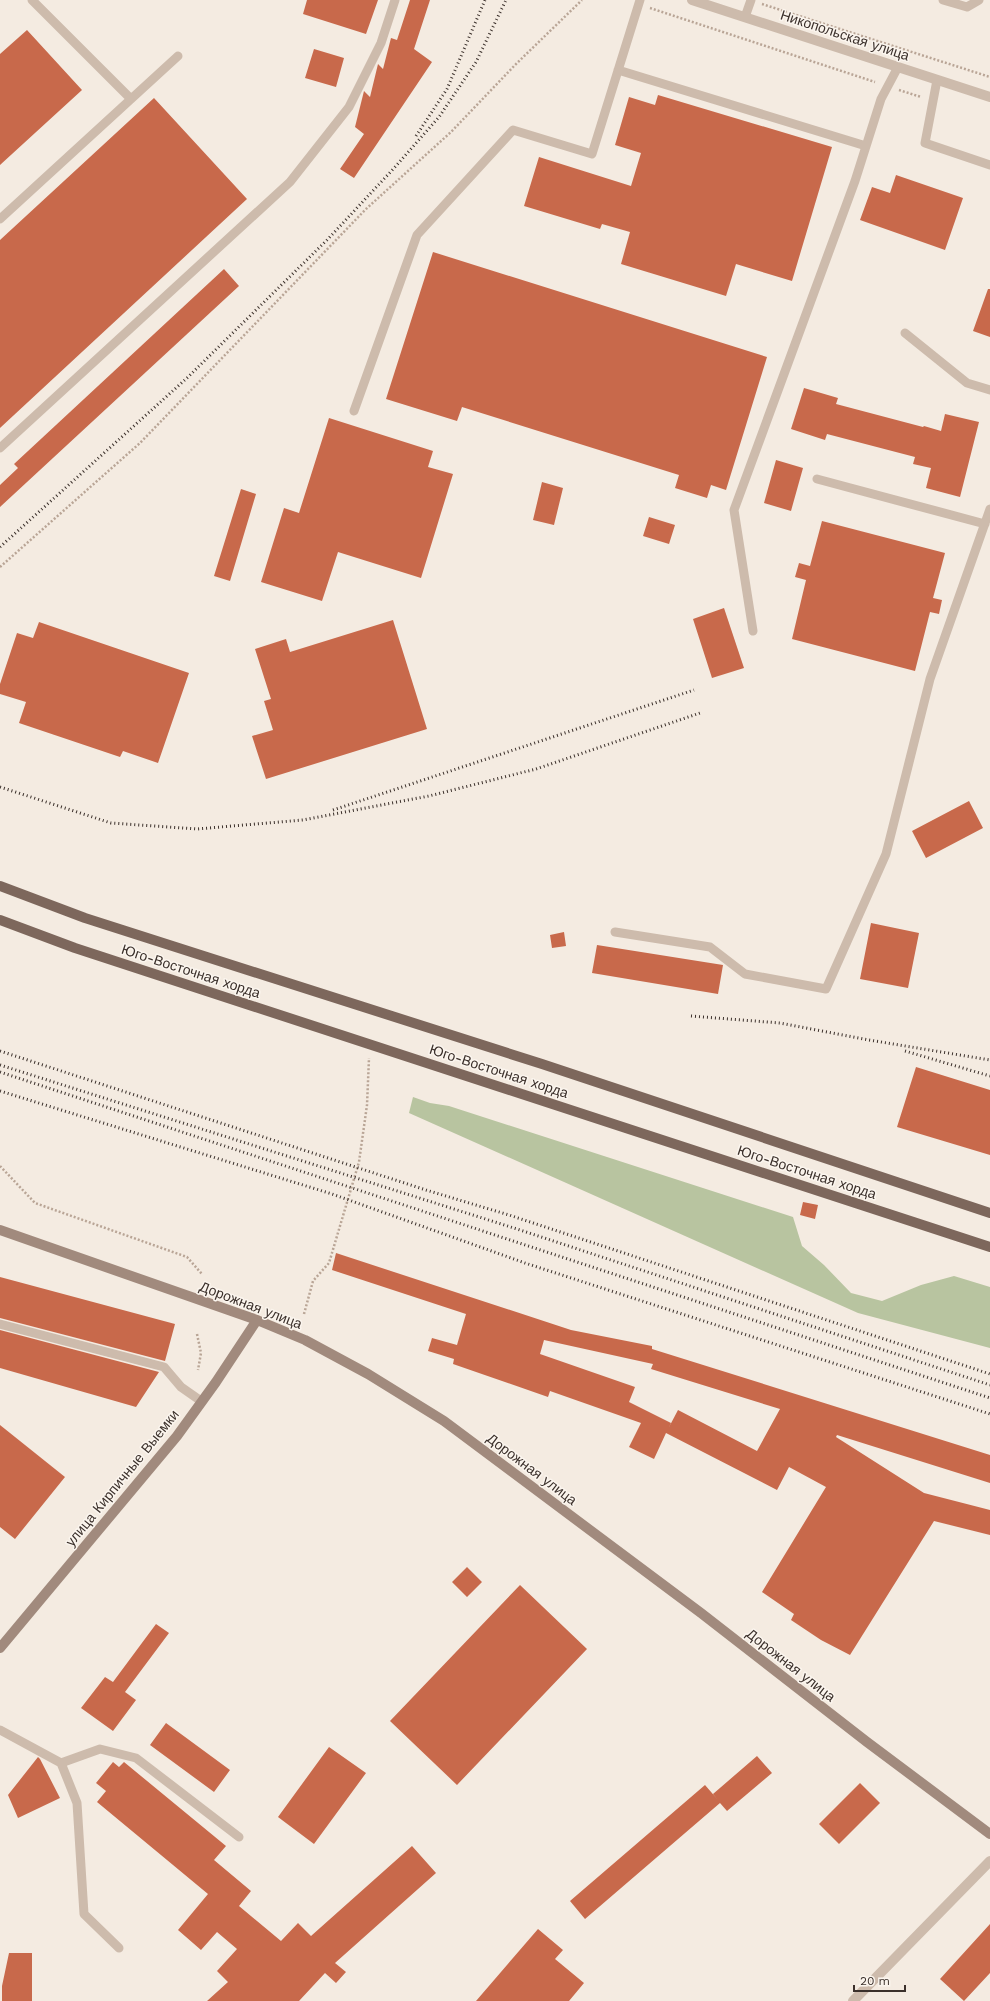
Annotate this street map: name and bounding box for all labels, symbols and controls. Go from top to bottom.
street label: Никопольская улица [779,7,912,63]
street label: Юго-Восточная хорда [120,941,263,1001]
street label: Юго-Восточная хорда [428,1041,571,1101]
street label: Юго-Восточная хорда [736,1142,879,1202]
street label: Дорожная улица [197,1278,305,1332]
street label: улица Кирпичные Выемки [62,1407,182,1549]
street label: Дорожная улица [484,1430,580,1508]
street label: Дорожная улица [743,1625,839,1705]
scale bar [854,1967,905,1993]
text: 20 m [860,1974,890,1988]

